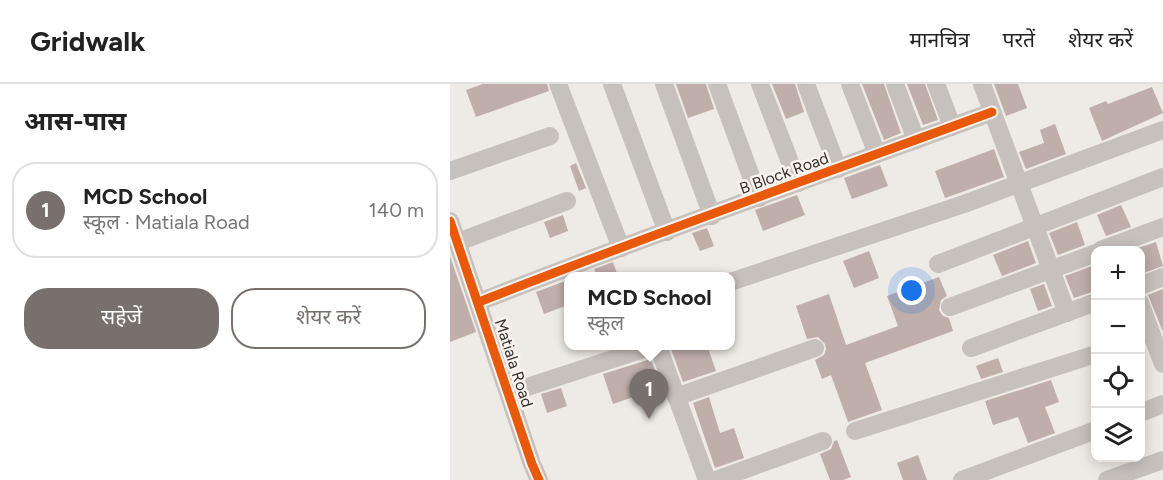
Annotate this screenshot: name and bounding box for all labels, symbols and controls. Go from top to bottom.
text: Gridwalk [30,24,145,58]
text: मानचित्र [910,27,970,52]
text: परतें [1003,27,1035,52]
text: शेयर करें [1068,27,1133,52]
text: आस-पास [24,105,126,137]
street label: B Block Road [737,148,831,198]
text: MCD School [83,183,207,210]
text: 1 [41,198,50,222]
text: 140 m [369,198,424,222]
text: स्कूल · Matiala Road [83,210,250,234]
map controls [1091,246,1145,462]
button: + [1091,246,1145,300]
popup [564,272,735,350]
your location [897,276,926,305]
text: MCD School [587,284,712,311]
button: सहेजें [24,288,219,349]
button: शेयर करें [231,288,426,349]
button: − [1091,300,1145,354]
text: स्कूल [587,311,624,335]
street label: Matiala Road [491,316,537,410]
button: locate [1091,354,1145,408]
pin: 1 [630,370,668,419]
button: layers [1091,408,1145,462]

